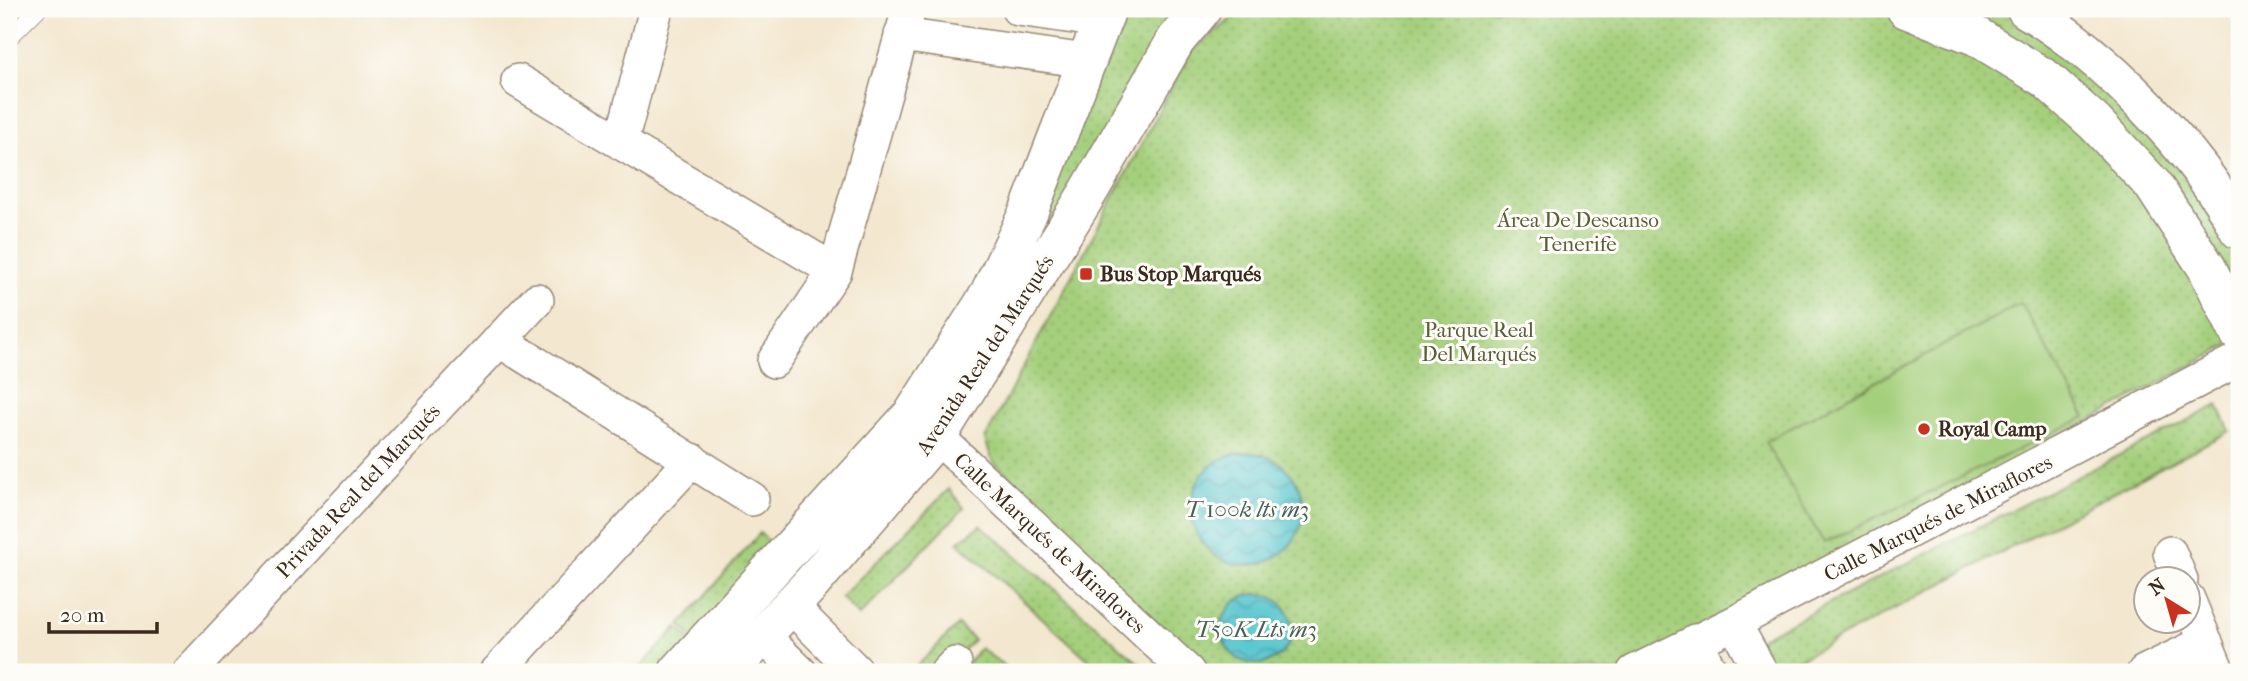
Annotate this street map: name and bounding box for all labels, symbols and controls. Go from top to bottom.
park label: Área De Descanso Tenerife [1496,208,1659,256]
street label: Avenida Real del Marqués [911,250,1059,460]
place label: Bus Stop Marqués [1100,262,1262,286]
marker: Bus Stop Marqués [1078,266,1094,282]
park label: Parque Real Del Marqués [1421,318,1537,366]
street label: Privada Real del Marqués [271,399,445,583]
place label: Royal Camp [1938,417,2047,441]
marker: Royal Camp [1916,421,1932,437]
street label: Calle Marqués de Miraflores [949,448,1151,638]
street label: Calle Marqués de Miraflores [1820,450,2056,586]
water label: T 100k lts m3 [1185,496,1309,523]
north arrow [2132,566,2202,636]
text: N [2145,574,2170,600]
scale bar [49,590,158,634]
text: 20 m [60,603,105,627]
water label: T50K Lts m3 [1195,616,1317,643]

